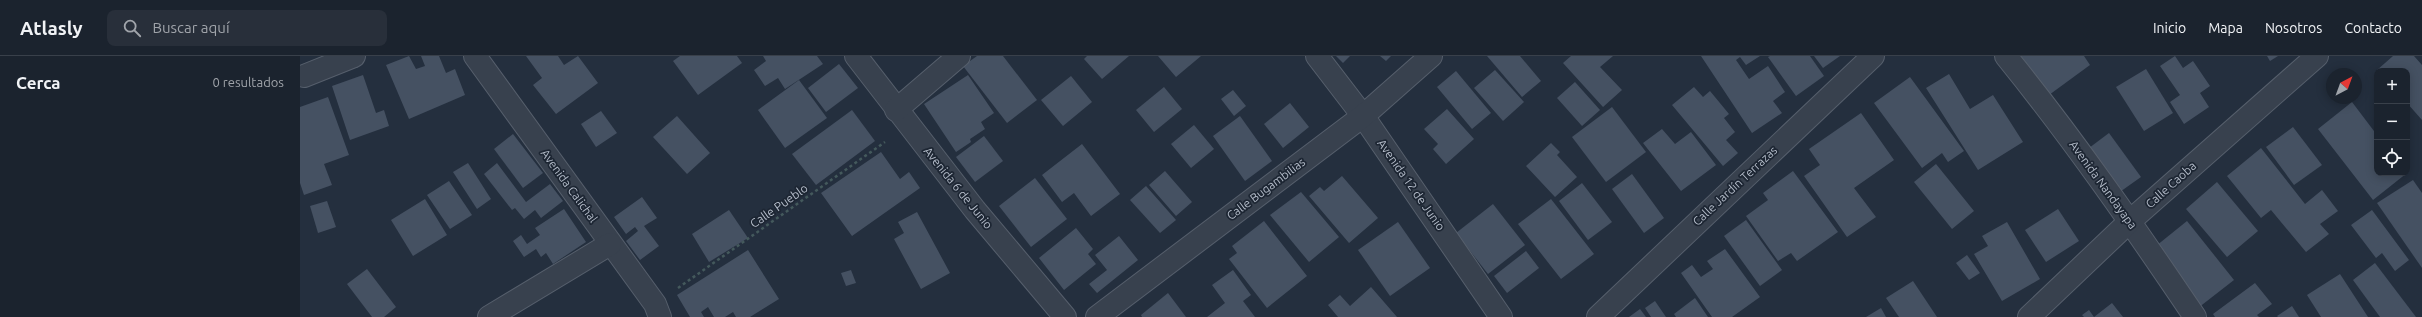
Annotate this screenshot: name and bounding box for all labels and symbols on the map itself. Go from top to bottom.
north arrow [2326,68,2362,104]
street label: Avenida 12 de Junio [1375,137,1448,233]
street label: Avenida Nandayapa [2067,138,2140,231]
street label: Calle Jardín Terrazas [1690,143,1779,228]
street label: Avenida 6 de Junio [921,144,995,231]
street label: Avenida Calichal [539,147,600,225]
street label: Calle Bugambilias [1224,155,1307,222]
street label: Calle Caoba [2143,159,2198,211]
street label: Calle Pueblo [748,181,810,230]

